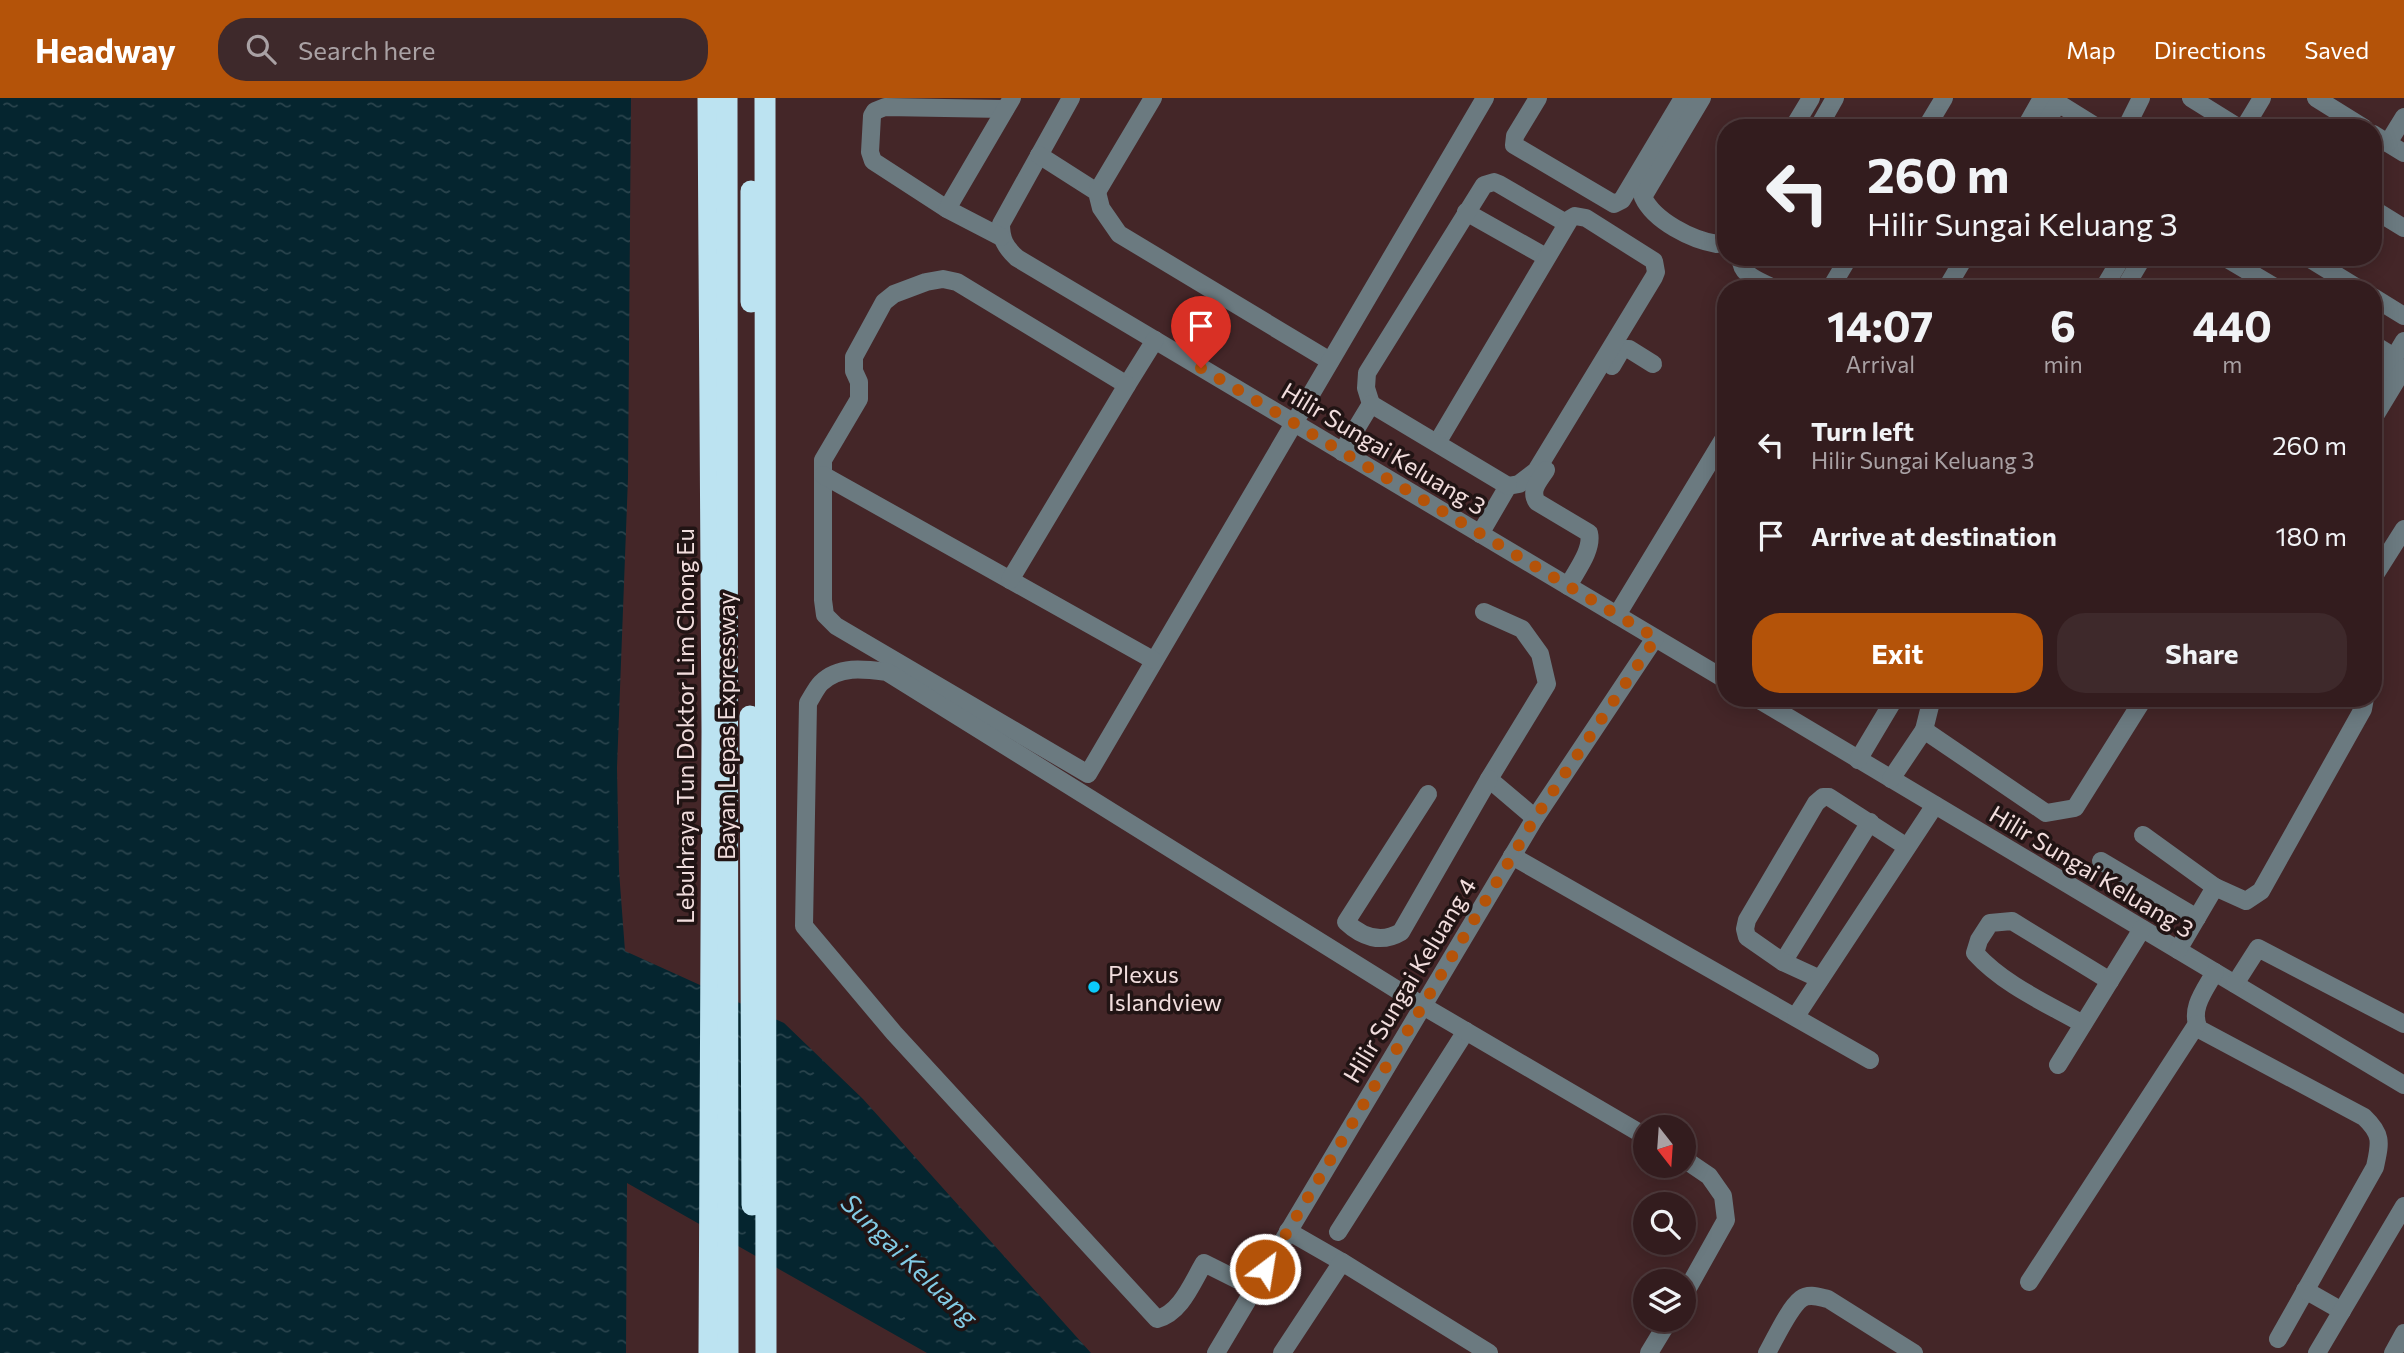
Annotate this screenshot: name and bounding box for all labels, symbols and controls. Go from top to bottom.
search box [218,18,708,81]
text: Headway [35,29,176,70]
icon: search [242,30,280,68]
text: Search here [298,34,436,65]
text: Map [2066,35,2116,64]
text: Directions [2154,35,2266,64]
text: Saved [2304,35,2369,64]
text: 260 m [1867,143,2009,203]
icon: left [1752,147,1843,238]
text: Hilir Sungai Keluang 3 [1867,203,2178,243]
pin [1171,296,1231,368]
text: 14:07 [1827,299,1933,351]
text: 6 [2050,299,2076,351]
text: 440 [2193,299,2272,351]
icon: arrive [1182,307,1220,345]
text: Arrival [1845,350,1915,378]
text: min [2043,350,2083,378]
text: m [2222,350,2242,378]
street label: Hilir Sungai Keluang 3 [1277,376,1491,520]
text: Turn left [1811,415,1914,446]
icon: left [1752,426,1790,464]
text: 260 m [2272,429,2347,460]
text: Hilir Sungai Keluang 3 [1811,446,2034,474]
icon: arrive [1752,517,1790,555]
text: Arrive at destination [1811,520,2057,551]
text: 180 m [2275,520,2347,551]
street label: Lebuhraya Tun Doktor Lim Chong Eu [670,528,699,924]
street label: Bayan Lepas Expressway [711,592,740,860]
button: Exit [1752,613,2043,693]
button: Share [2057,613,2347,693]
street label: Hilir Sungai Keluang 3 [1985,799,2199,943]
street label: Hilir Sungai Keluang 4 [1336,872,1482,1088]
place label: Plexus Islandview [1108,959,1222,1016]
marker: Plexus Islandview [1086,979,1102,995]
north arrow [1633,1115,1696,1178]
map controls [1633,1115,1696,1332]
water label: Sungai Keluang [835,1186,985,1332]
button: search [1633,1192,1696,1255]
position arrow [1228,1232,1302,1306]
button: layers [1633,1269,1696,1332]

